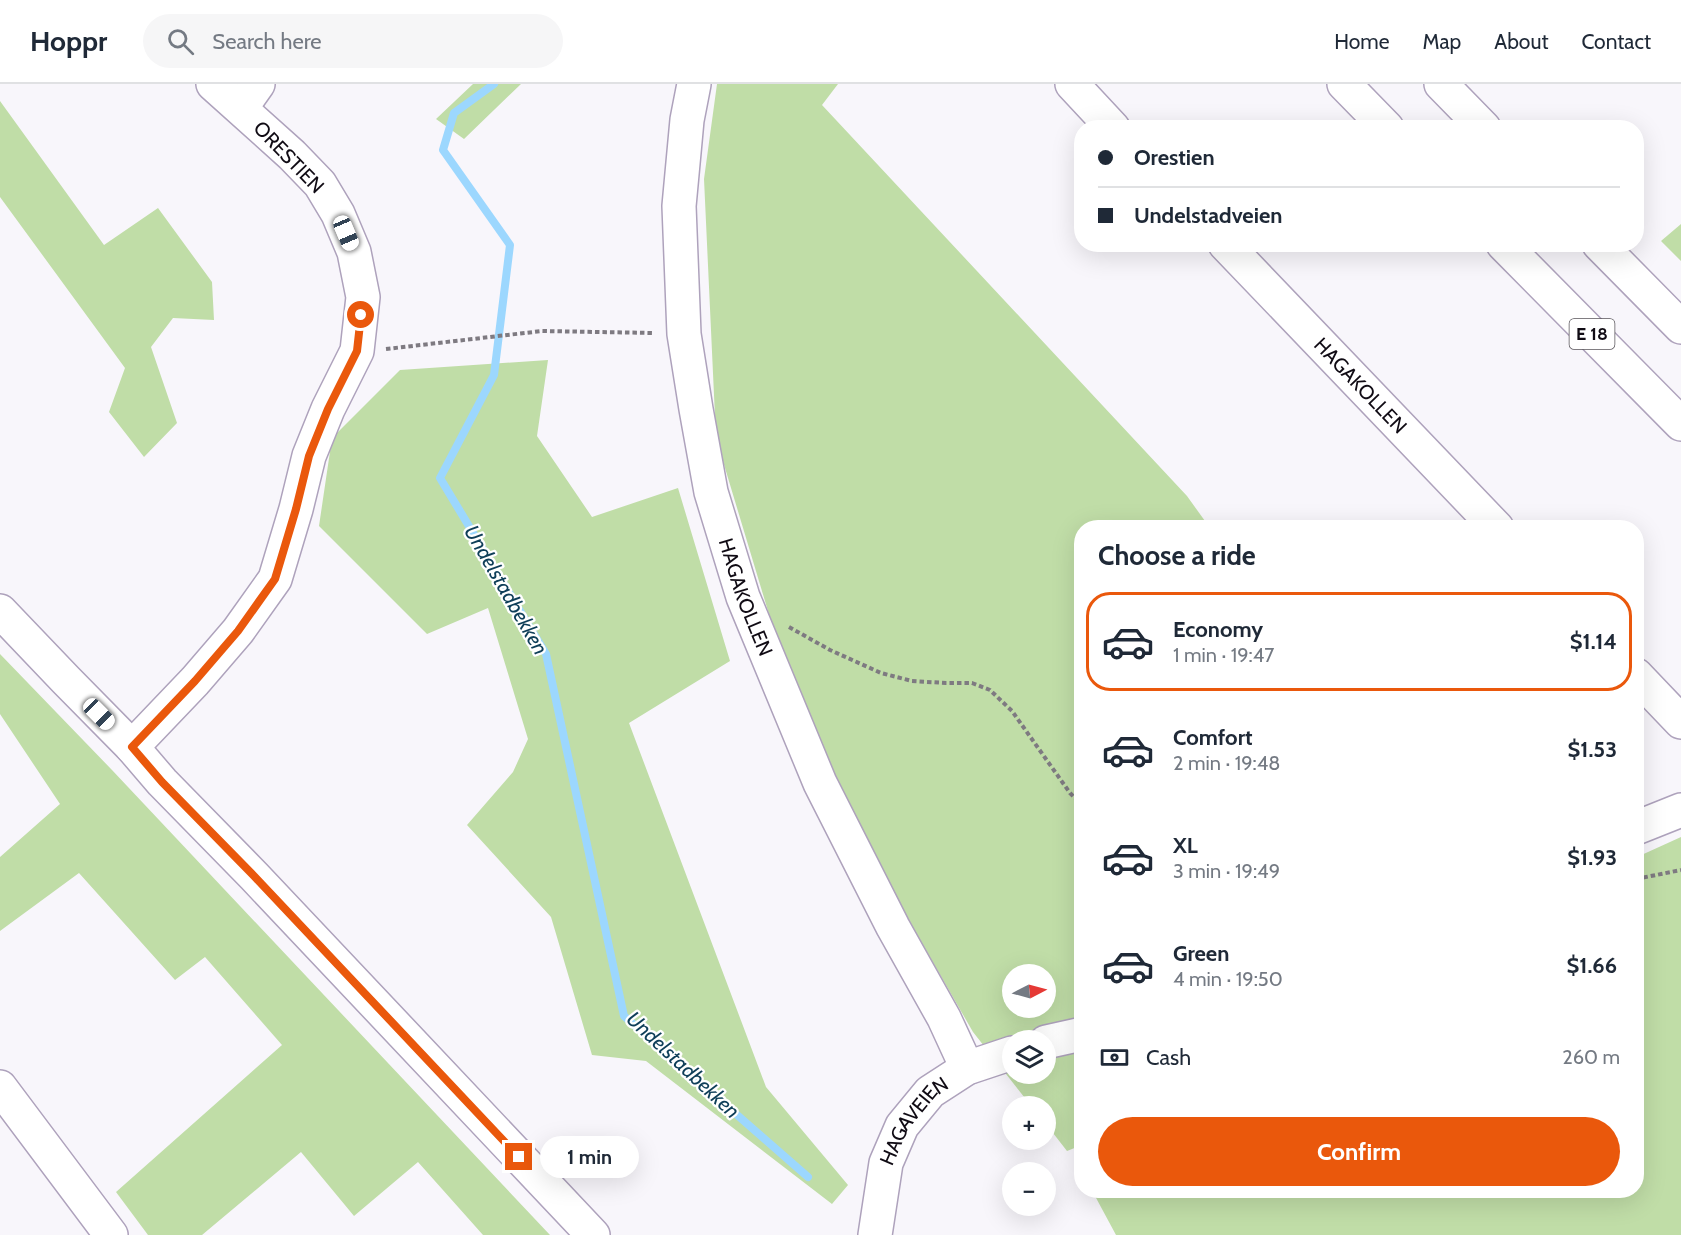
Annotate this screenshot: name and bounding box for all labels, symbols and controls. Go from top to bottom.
search box [143,14,563,68]
text: Hoppr [30,24,107,58]
icon: search [164,25,197,58]
text: Search here [212,28,322,55]
text: Home [1334,29,1390,54]
text: Map [1423,29,1461,54]
text: About [1494,29,1548,54]
text: Contact [1581,29,1651,54]
street label: ORESTIEN [249,116,329,198]
text: Orestien [1134,144,1215,171]
text: Undelstadveien [1134,202,1282,229]
car [331,213,361,253]
route start [347,301,374,328]
road number: E 18 [1570,319,1614,349]
street label: HAGAKOLLEN [1309,333,1412,438]
water label: Undelstadbekken [459,521,554,659]
street label: HAGAKOLLEN [714,535,778,659]
text: Choose a ride [1098,539,1256,572]
icon: car [1101,615,1155,669]
text: Economy [1173,616,1263,643]
text: $1.14 [1570,628,1617,655]
text: 1 min · 19:47 [1173,643,1274,667]
car [80,695,118,733]
icon: car [1101,723,1155,777]
text: Comfort [1173,724,1252,751]
text: $1.53 [1568,736,1617,763]
text: 2 min · 19:48 [1173,751,1280,775]
icon: car [1101,831,1155,885]
text: XL [1173,832,1198,859]
text: $1.93 [1567,844,1617,871]
text: 3 min · 19:49 [1173,859,1280,883]
icon: car [1101,939,1155,993]
text: Green [1173,940,1229,967]
text: $1.66 [1567,952,1617,979]
north arrow [1002,964,1056,1018]
map controls [1002,964,1056,1216]
text: 4 min · 19:50 [1173,967,1283,991]
water label: Undelstadbekken [622,1006,745,1123]
button: layers [1002,1030,1056,1084]
icon: cash [1098,1041,1131,1074]
text: Cash [1146,1044,1191,1071]
text: 260 m [1562,1045,1620,1069]
street label: HAGAVEIEN [875,1072,953,1169]
button: + [1002,1096,1056,1150]
button: Confirm [1098,1117,1620,1186]
callout: 1 min [540,1136,639,1178]
route end [505,1143,532,1170]
text: 1 min [567,1145,612,1169]
button: − [1002,1162,1056,1216]

